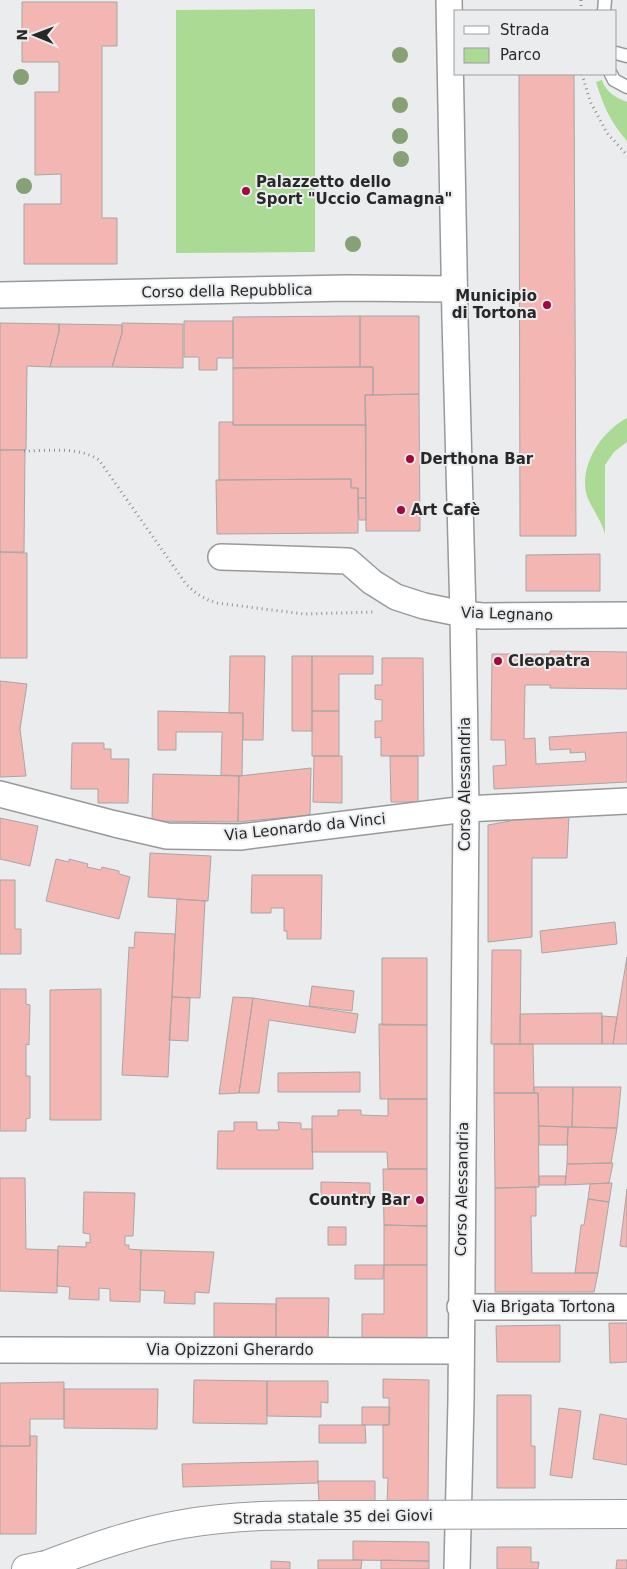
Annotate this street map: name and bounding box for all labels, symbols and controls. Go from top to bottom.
north arrow [10,10,60,60]
legend [454,10,617,75]
text: Strada [500,21,549,39]
text: N [14,29,30,41]
text: Parco [500,46,541,64]
place label: Palazzetto dello Sport "Uccio Camagna" [256,173,452,208]
marker: Palazzetto dello Sport "Uccio Camagna" [240,185,252,197]
street label: Corso della Repubblica [141,281,313,301]
place label: Municipio di Tortona [452,287,537,322]
marker: Municipio di Tortona [541,299,553,311]
place label: Derthona Bar [420,450,534,468]
marker: Derthona Bar [404,453,416,465]
place label: Art Cafè [411,501,480,519]
marker: Art Cafè [395,504,407,516]
street label: Via Legnano [461,603,553,625]
place label: Cleopatra [508,652,590,670]
marker: Cleopatra [492,655,504,667]
street label: Corso Alessandria [456,717,474,851]
street label: Via Leonardo da Vinci [223,810,387,844]
street label: Corso Alessandria [452,1122,472,1256]
place label: Country Bar [309,1191,411,1209]
marker: Country Bar [414,1194,426,1206]
street label: Via Brigata Tortona [473,1298,615,1316]
street label: Via Opizzoni Gherardo [146,1341,314,1359]
street label: Strada statale 35 dei Giovi [233,1506,433,1528]

